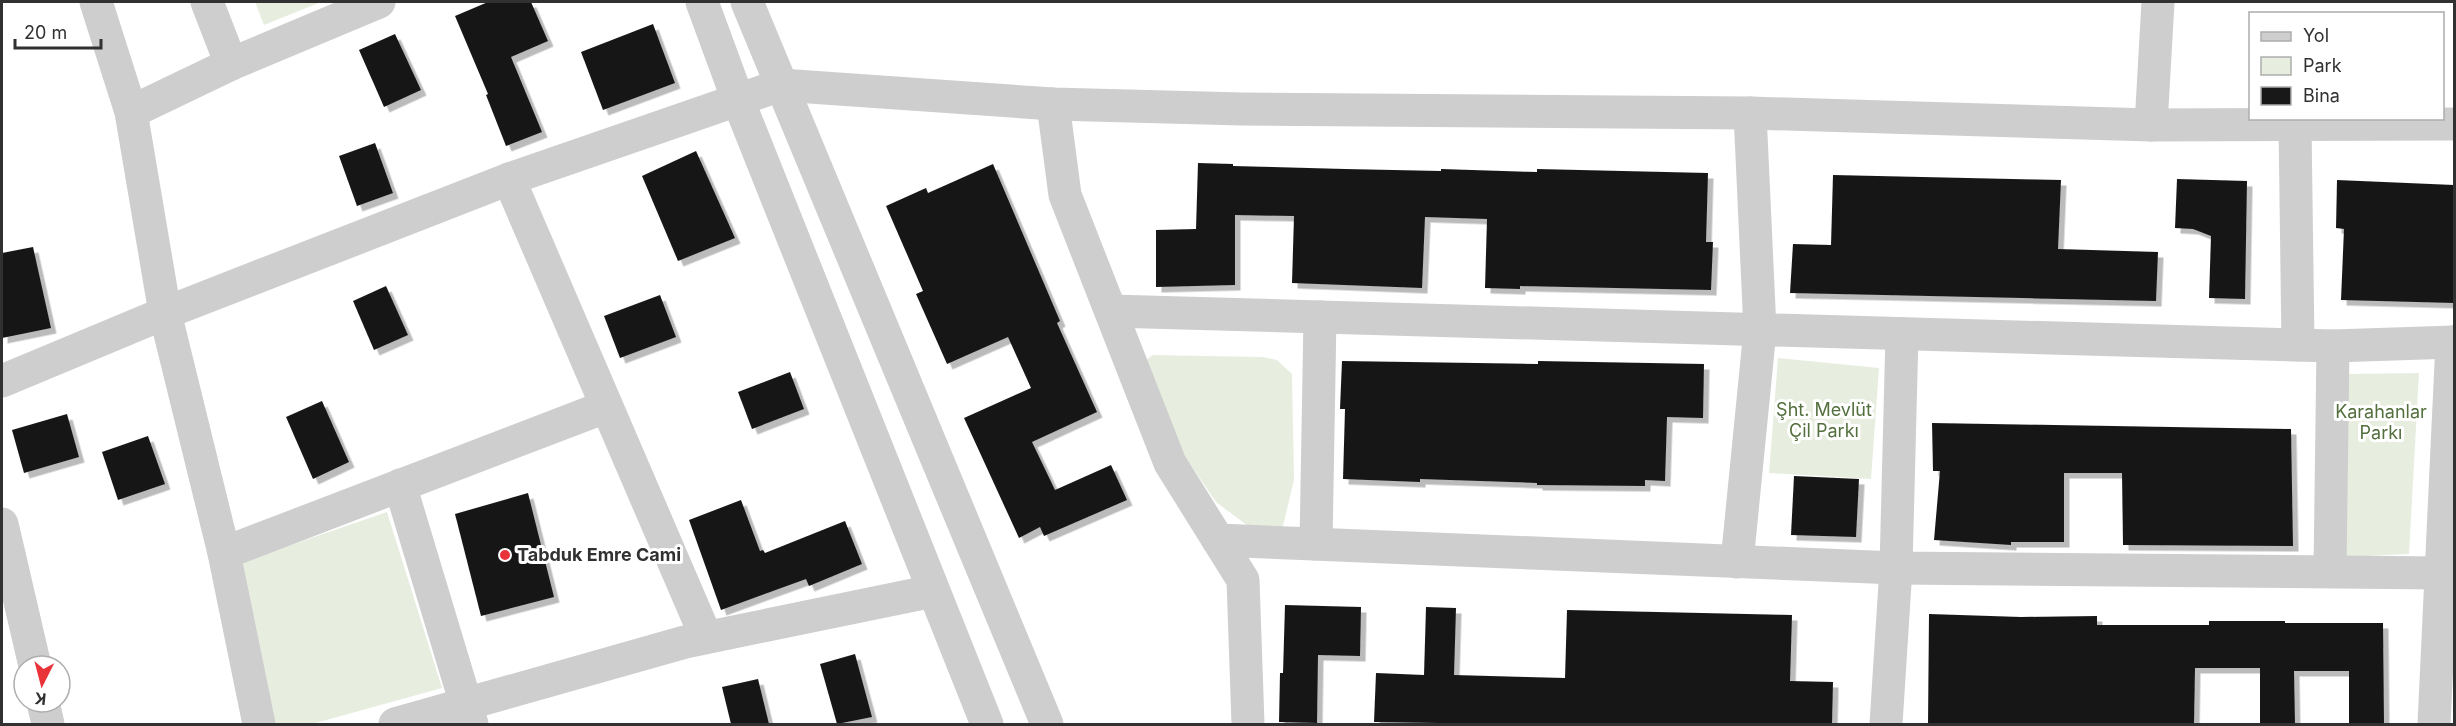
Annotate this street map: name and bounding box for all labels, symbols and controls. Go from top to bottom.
scale bar [15,12,100,50]
legend [2249,12,2444,120]
text: 20 m [24,22,67,43]
text: Yol [2303,25,2329,46]
text: Park [2303,55,2342,76]
text: Bina [2303,85,2340,106]
park label: Şht. Mevlüt Çil Parkı [1776,399,1872,441]
park label: Karahanlar Parkı [2335,401,2427,443]
place label: Tabduk Emre Cami [517,544,681,565]
marker: Tabduk Emre Cami [498,548,512,562]
north arrow [12,654,72,714]
text: K [33,688,47,709]

